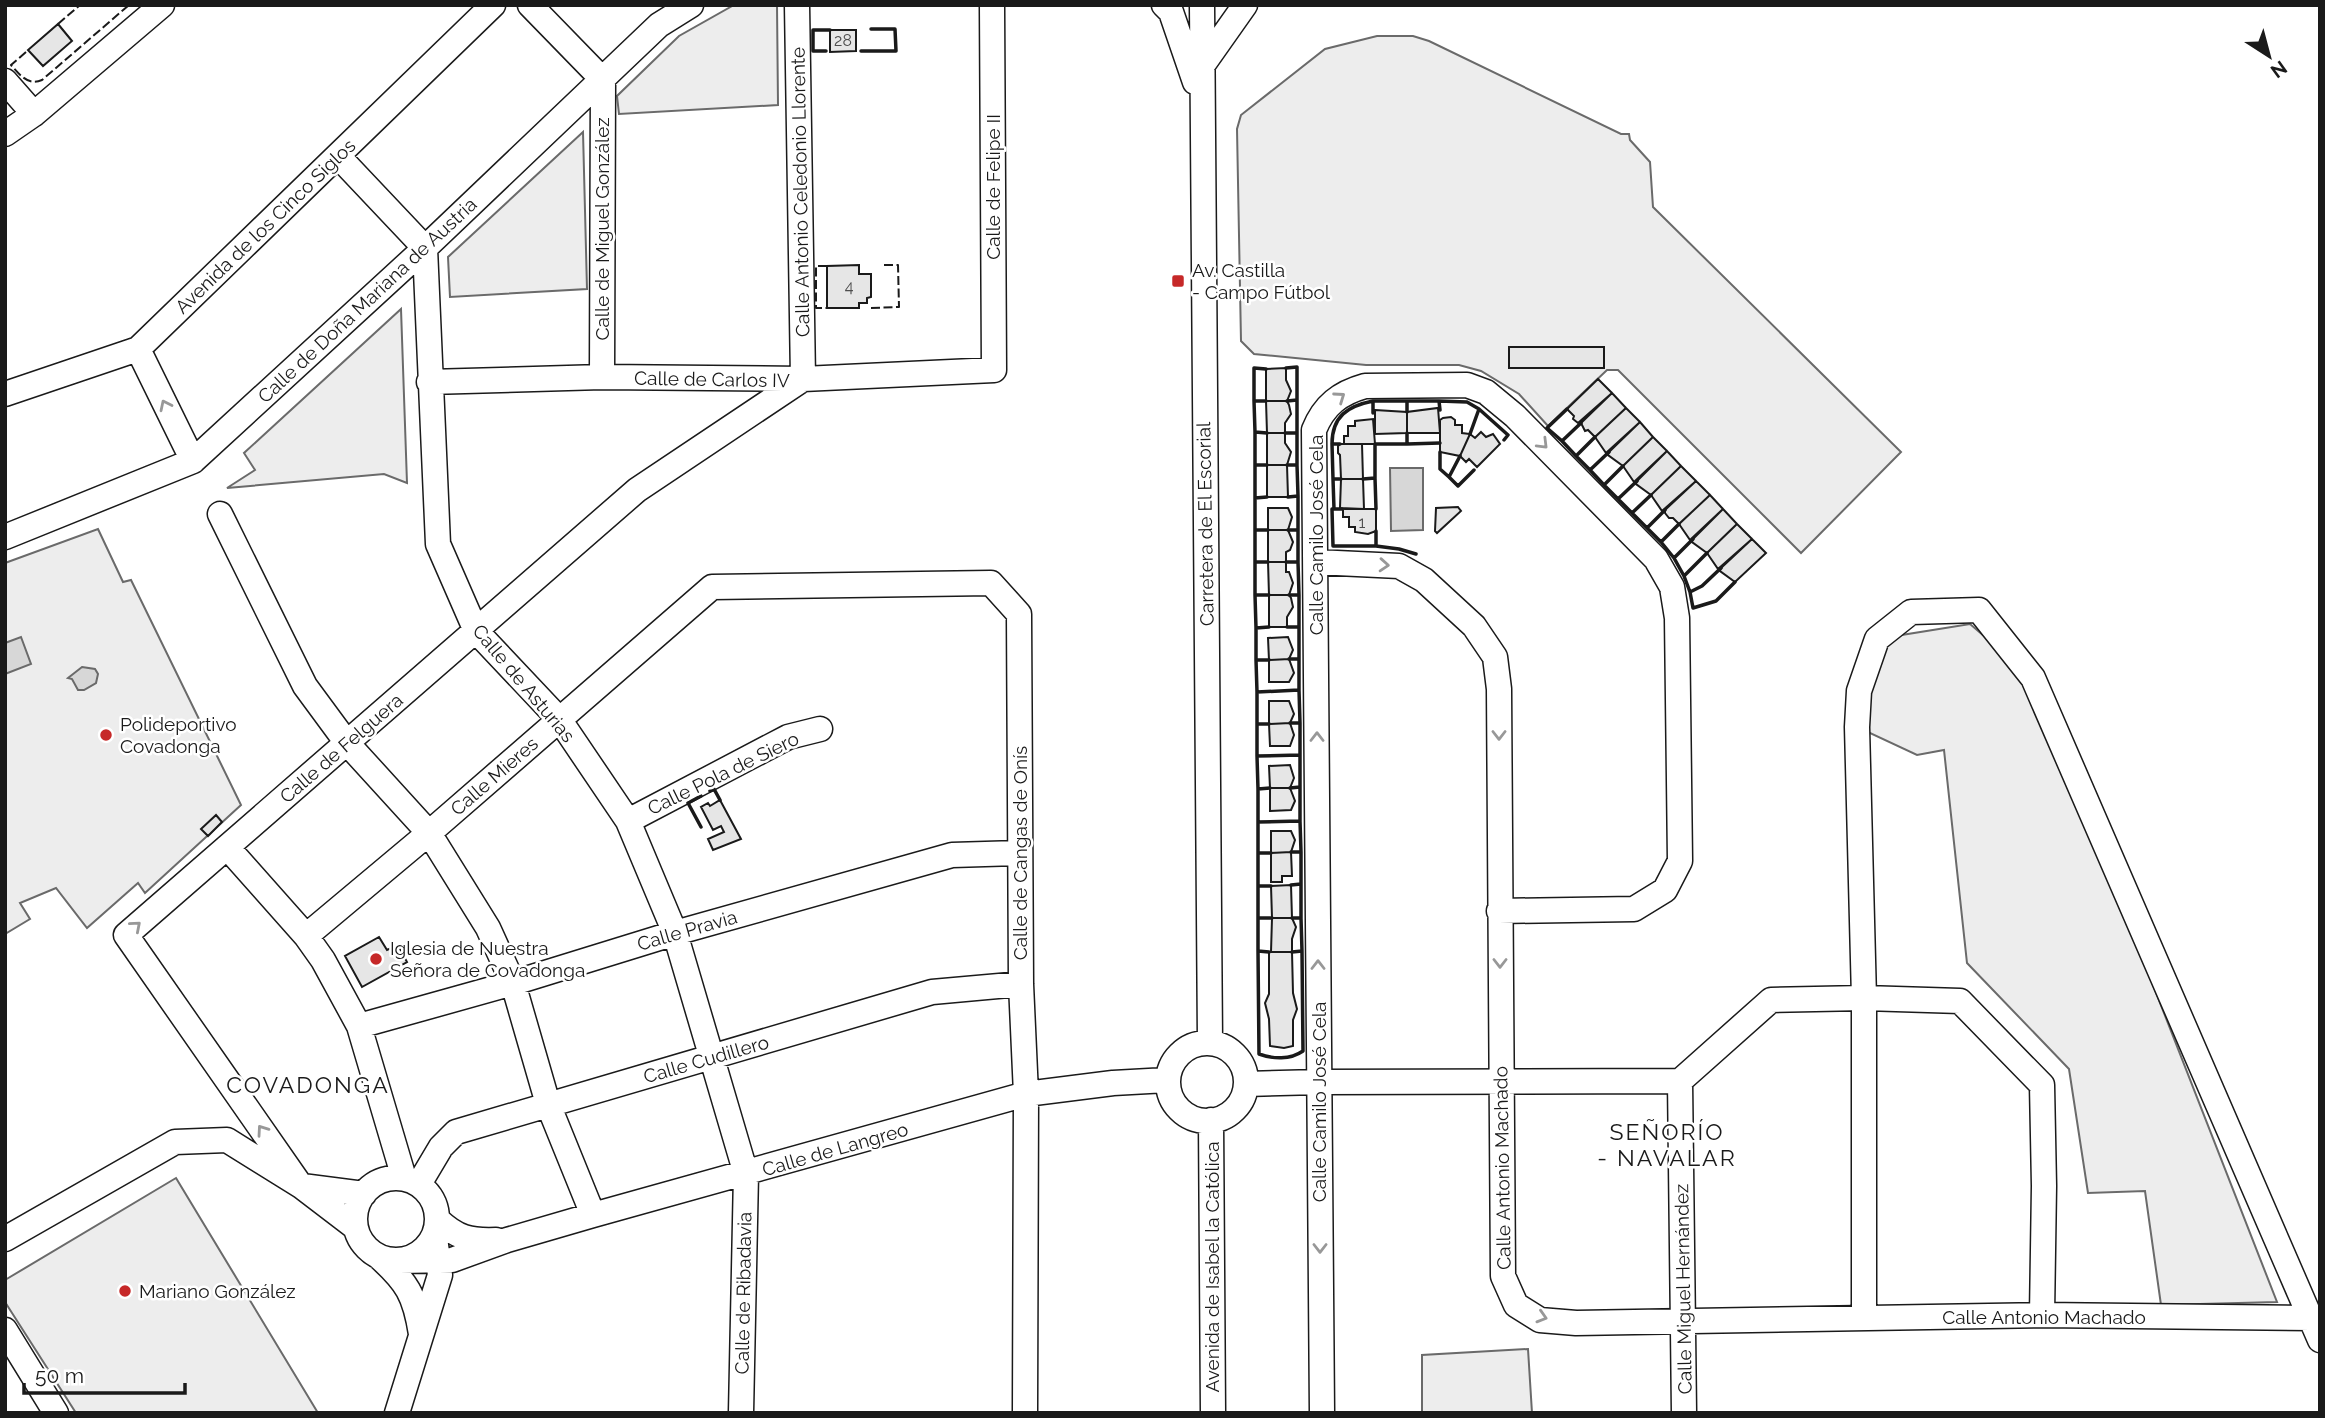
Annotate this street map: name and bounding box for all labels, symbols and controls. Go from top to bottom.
north arrow [2234,21,2304,91]
house number: 28 [834,31,852,50]
street label: Calle Antonio Celedonio Llorente [786,47,814,337]
text: N [2267,57,2291,83]
street label: Calle de Felipe II [982,114,1004,260]
street label: Calle de Miguel González [591,117,613,341]
street label: Avenida de los Cinco Siglos [170,134,360,318]
street label: Calle de Doña Mariana de Austria [253,193,481,407]
place label: Av. Castilla - Campo Fútbol [1192,259,1331,303]
marker: Av. Castilla - Campo Fútbol [1170,273,1186,289]
house number: 4 [845,277,854,296]
street label: Calle de Carlos IV [634,367,790,391]
one-way arrow [1332,393,1345,405]
one-way arrow [160,400,174,412]
street label: Carretera de El Escorial [1192,421,1218,626]
street label: Calle Camilo José Cela [1305,435,1327,635]
one-way arrow [1534,436,1547,449]
house number: 1 [1359,513,1366,532]
one-way arrow [1379,557,1390,572]
street label: Calle de Asturias [468,620,580,746]
street label: Calle de Felguera [275,689,407,807]
place label: Polideportivo Covadonga [120,713,237,757]
marker: Polideportivo Covadonga [98,727,114,743]
street label: Calle Pola de Siero [644,727,802,819]
one-way arrow [1491,731,1507,741]
street label: Calle Mieres [446,732,542,820]
one-way arrow [1309,732,1325,742]
street label: Calle de Cangas de Onís [1009,746,1031,960]
street label: Calle Pravia [635,905,739,955]
one-way arrow [128,922,141,934]
place label: Iglesia de Nuestra Señora de Covadonga [390,937,585,981]
marker: Iglesia de Nuestra Señora de Covadonga [368,951,384,967]
one-way arrow [1492,958,1508,969]
one-way arrow [1311,959,1326,970]
street label: Calle Camilo José Cela [1308,1002,1330,1202]
street label: Calle Cudillero [641,1031,771,1087]
street label: Calle Antonio Machado [1489,1066,1515,1270]
district label: COVADONGA [226,1071,390,1098]
street label: Calle de Langreo [760,1118,910,1180]
district label: SEÑORÍO - NAVALAR [1597,1118,1737,1171]
one-way arrow [258,1125,270,1138]
street label: Avenida de Isabel la Católica [1201,1142,1223,1392]
street label: Calle Miguel Hernández [1670,1184,1696,1394]
street label: Calle de Ribadavia [731,1212,755,1374]
one-way arrow [1312,1244,1328,1254]
place label: Mariano González [139,1280,296,1302]
marker: Mariano González [117,1283,133,1299]
street label: Calle Antonio Machado [1942,1306,2146,1328]
one-way arrow [1536,1309,1548,1324]
scale bar [24,1352,186,1396]
text: 50 m [35,1363,84,1388]

